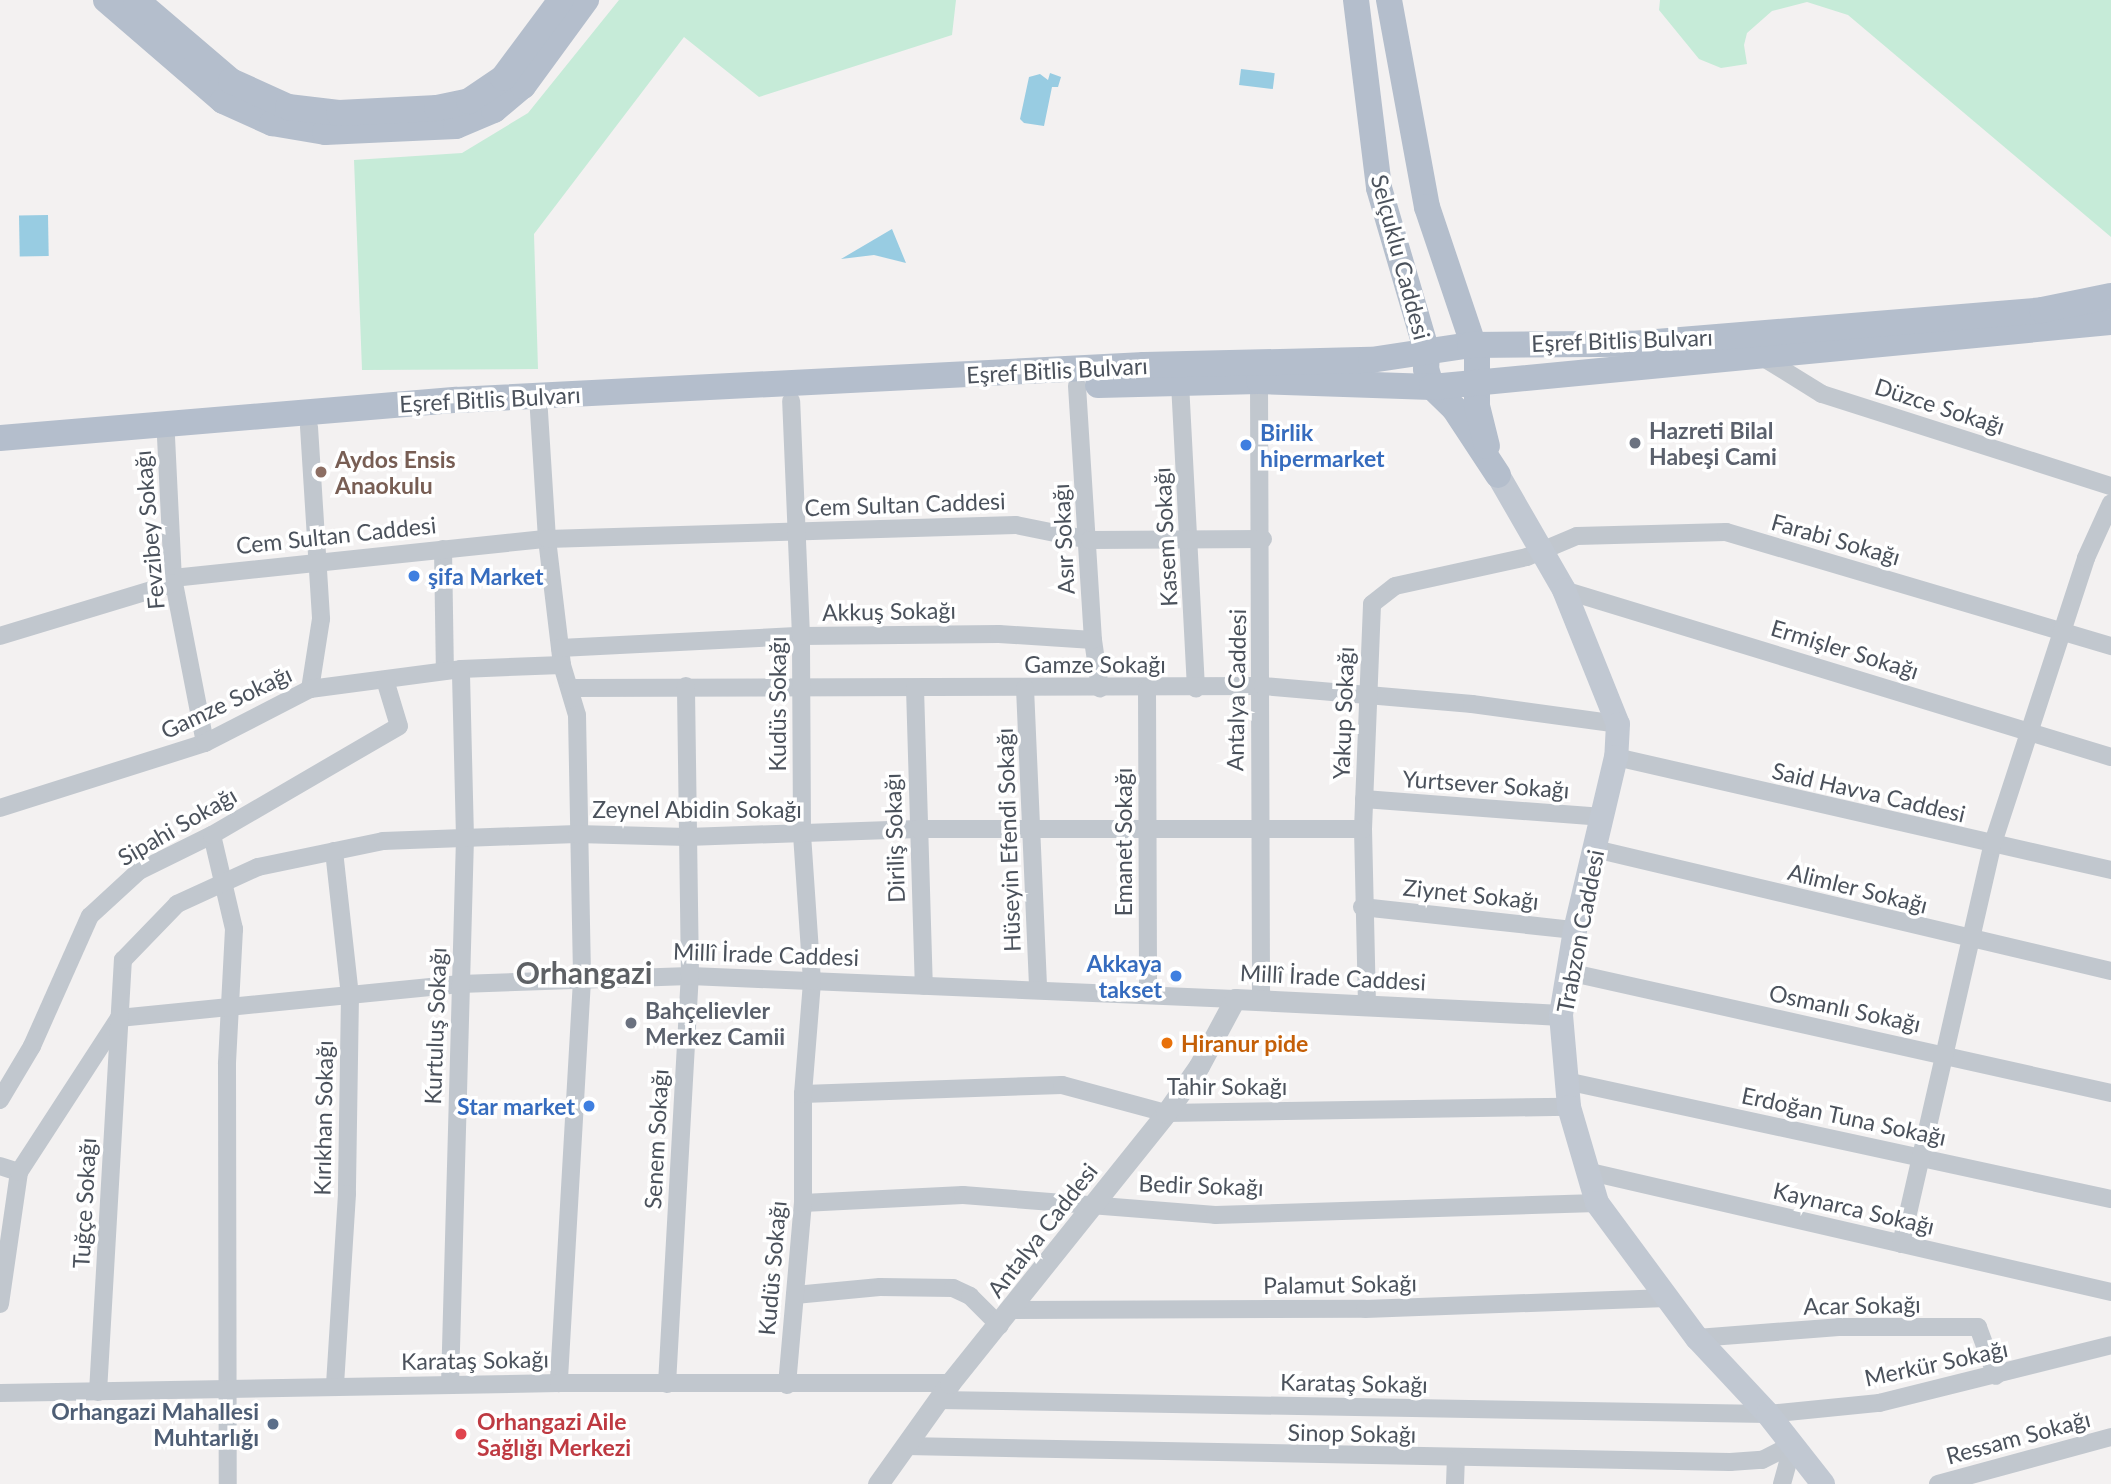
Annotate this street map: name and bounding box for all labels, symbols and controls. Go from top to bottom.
street label: Selçuklu Caddesi [1366,171,1436,343]
street label: Eşref Bitlis Bulvarı [1531,323,1713,357]
street label: Eşref Bitlis Bulvarı [965,351,1149,389]
street label: Düzce Sokağı [1871,372,2009,440]
street label: Eşref Bitlis Bulvarı [398,380,582,418]
place label: Hazreti Bilal Habeşi Cami [1649,416,1777,470]
place label: Birlik hipermarket [1260,418,1385,472]
marker: Hazreti Bilal Habeşi Cami [1627,435,1643,451]
marker: Birlik hipermarket [1238,437,1254,453]
place label: Aydos Ensis Anaokulu [335,445,456,499]
street label: Fevzibey Sokağı [128,449,170,611]
marker: Aydos Ensis Anaokulu [313,464,329,480]
street label: Kasem Sokağı [1148,467,1182,607]
street label: Asır Sokağı [1046,483,1080,595]
street label: Cem Sultan Caddesi [804,487,1006,521]
street label: Farabi Sokağı [1768,507,1904,571]
street label: Cem Sultan Caddesi [235,511,437,559]
place label: şifa Market [428,562,544,590]
marker: şifa Market [406,568,422,584]
street label: Akkuş Sokağı [822,596,956,626]
street label: Antalya Caddesi [1221,609,1251,771]
street label: Ermişler Sokağı [1768,613,1922,685]
street label: Kudüs Sokağı [763,636,791,772]
street label: Yakup Sokağı [1327,646,1359,780]
street label: Gamze Sokağı [1024,650,1166,678]
street label: Gamze Sokağı [156,660,296,744]
street label: Hüseyin Efendi Sokağı [990,728,1026,952]
street label: Said Havva Caddesi [1770,756,1968,828]
street label: Yurtsever Sokağı [1401,764,1571,804]
street label: Emanet Sokağı [1109,768,1137,916]
street label: Diriliş Sokağı [878,773,910,903]
street label: Sipahi Sokağı [113,781,241,871]
street label: Zeynel Abidin Sokağı [592,795,802,823]
street label: Trabzon Caddesi [1551,847,1609,1015]
street label: Alimler Sokağı [1785,857,1931,919]
street label: Ziynet Sokağı [1402,873,1540,915]
street label: Millî İrade Caddesi [672,937,860,971]
street label: Kurtuluş Sokağı [418,947,452,1105]
place label: Akkaya takset [1087,949,1162,1003]
district label: Orhangazi [516,954,652,990]
street label: Millî İrade Caddesi [1239,958,1427,996]
marker: Akkaya takset [1168,968,1184,984]
street label: Osmanlı Sokağı [1767,978,1923,1038]
place label: Bahçelievler Merkez Camii [645,996,785,1050]
marker: Bahçelievler Merkez Camii [623,1015,639,1031]
place label: Hiranur pide [1181,1029,1309,1057]
marker: Hiranur pide [1159,1035,1175,1051]
street label: Kırıkhan Sokağı [308,1040,338,1196]
street label: Senem Sokağı [639,1068,673,1210]
street label: Tahir Sokağı [1166,1072,1288,1100]
street label: Erdoğan Tuna Sokağı [1739,1081,1949,1151]
place label: Star market [457,1092,575,1120]
marker: Star market [581,1098,597,1114]
street label: Tuğçe Sokağı [67,1137,101,1269]
street label: Antalya Caddesi [981,1158,1103,1302]
street label: Bedir Sokağı [1138,1169,1264,1201]
street label: Kaynarca Sokağı [1771,1176,1937,1240]
street label: Kudüs Sokağı [752,1200,792,1336]
street label: Palamut Sokağı [1263,1269,1417,1299]
street label: Acar Sokağı [1803,1290,1921,1320]
street label: Merkür Sokağı [1862,1334,2010,1392]
street label: Karataş Sokağı [401,1345,549,1375]
street label: Karataş Sokağı [1280,1368,1428,1398]
place label: Orhangazi Mahallesi Muhtarlığı [51,1397,259,1451]
street label: Ressam Sokağı [1943,1405,2093,1469]
place label: Orhangazi Aile Sağlığı Merkezi [477,1407,631,1461]
marker: Orhangazi Mahallesi Muhtarlığı [265,1416,281,1432]
street label: Sinop Sokağı [1287,1418,1417,1448]
marker: Orhangazi Aile Sağlığı Merkezi [451,1424,471,1444]

